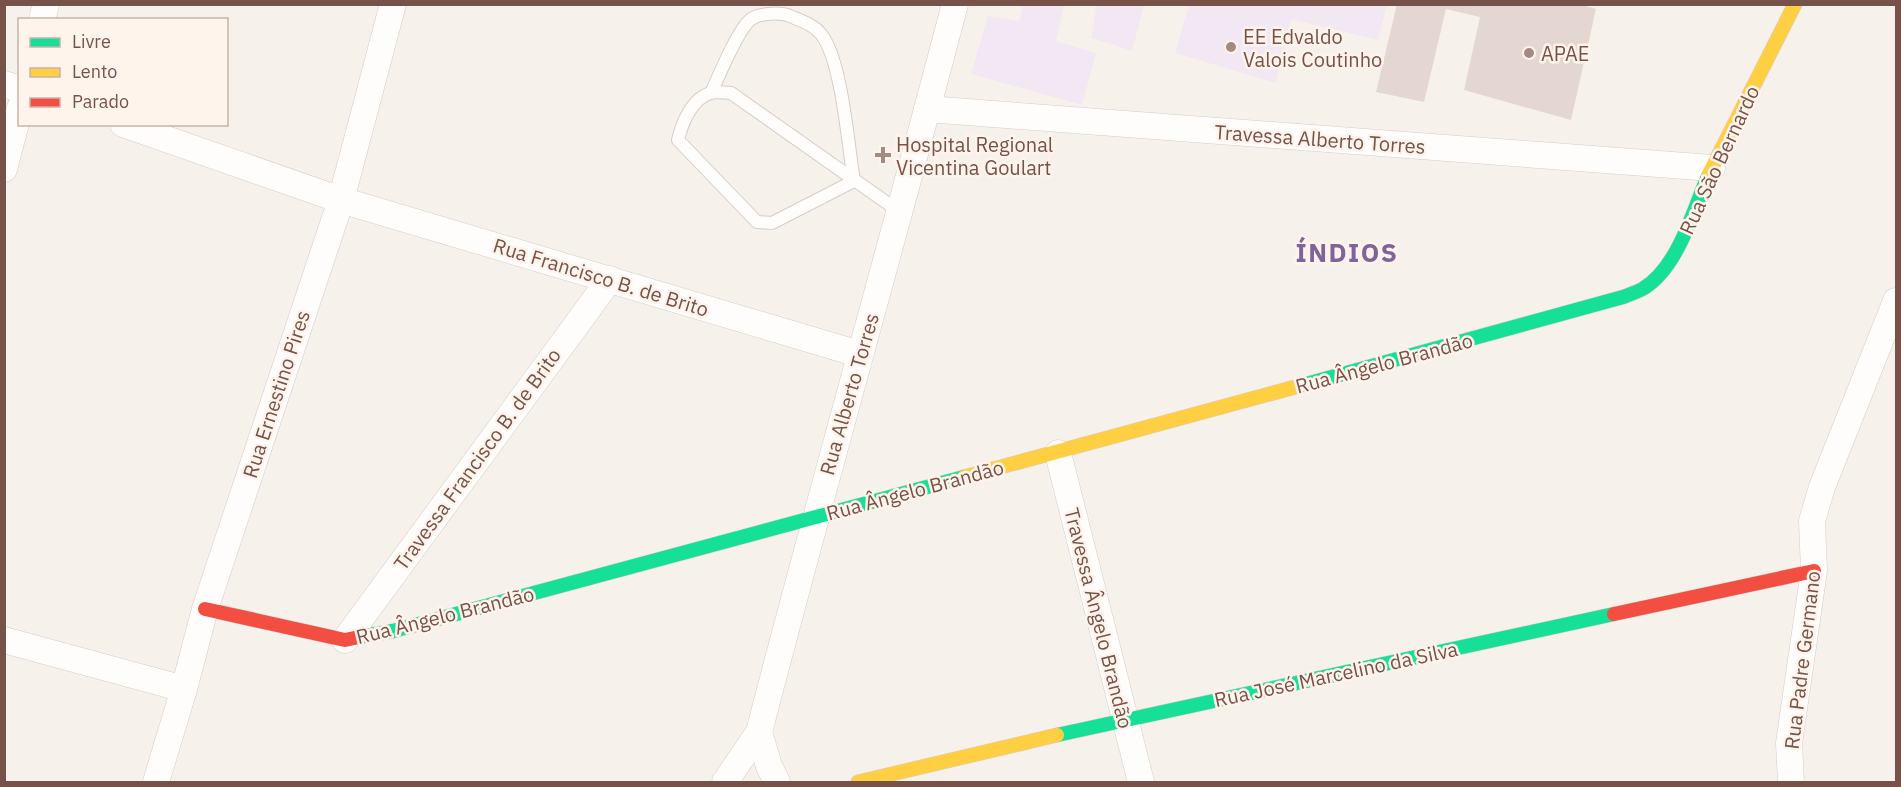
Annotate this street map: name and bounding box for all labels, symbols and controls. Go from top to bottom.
legend [18,18,228,126]
place label: EE Edvaldo Valois Coutinho [1243,23,1382,73]
text: Livre [72,30,111,53]
marker: EE Edvaldo Valois Coutinho [1224,40,1238,54]
place label: APAE [1541,40,1590,67]
marker: APAE [1522,46,1536,60]
text: Lento [72,60,117,83]
street label: Rua São Bernardo [1673,81,1765,239]
text: Parado [72,90,129,113]
street label: Travessa Alberto Torres [1214,118,1426,160]
place label: Hospital Regional Vicentina Goulart [896,131,1053,181]
marker: Hospital Regional Vicentina Goulart [874,146,892,164]
street label: Rua Francisco B. de Brito [490,231,712,323]
district label: ÍNDIOS [1295,235,1399,269]
street label: Rua Ernestino Pires [236,307,316,481]
street label: Rua Alberto Torres [813,310,885,478]
street label: Rua Ângelo Brandão [1292,326,1476,400]
street label: Travessa Francisco B. de Brito [387,343,567,575]
street label: Rua Ângelo Brandão [823,453,1007,527]
street label: Travessa Ângelo Brandão [1058,505,1140,731]
street label: Rua Padre Germano [1778,569,1826,751]
street label: Rua Ângelo Brandão [353,580,537,650]
street label: Rua José Marcelino da Silva [1212,635,1461,713]

